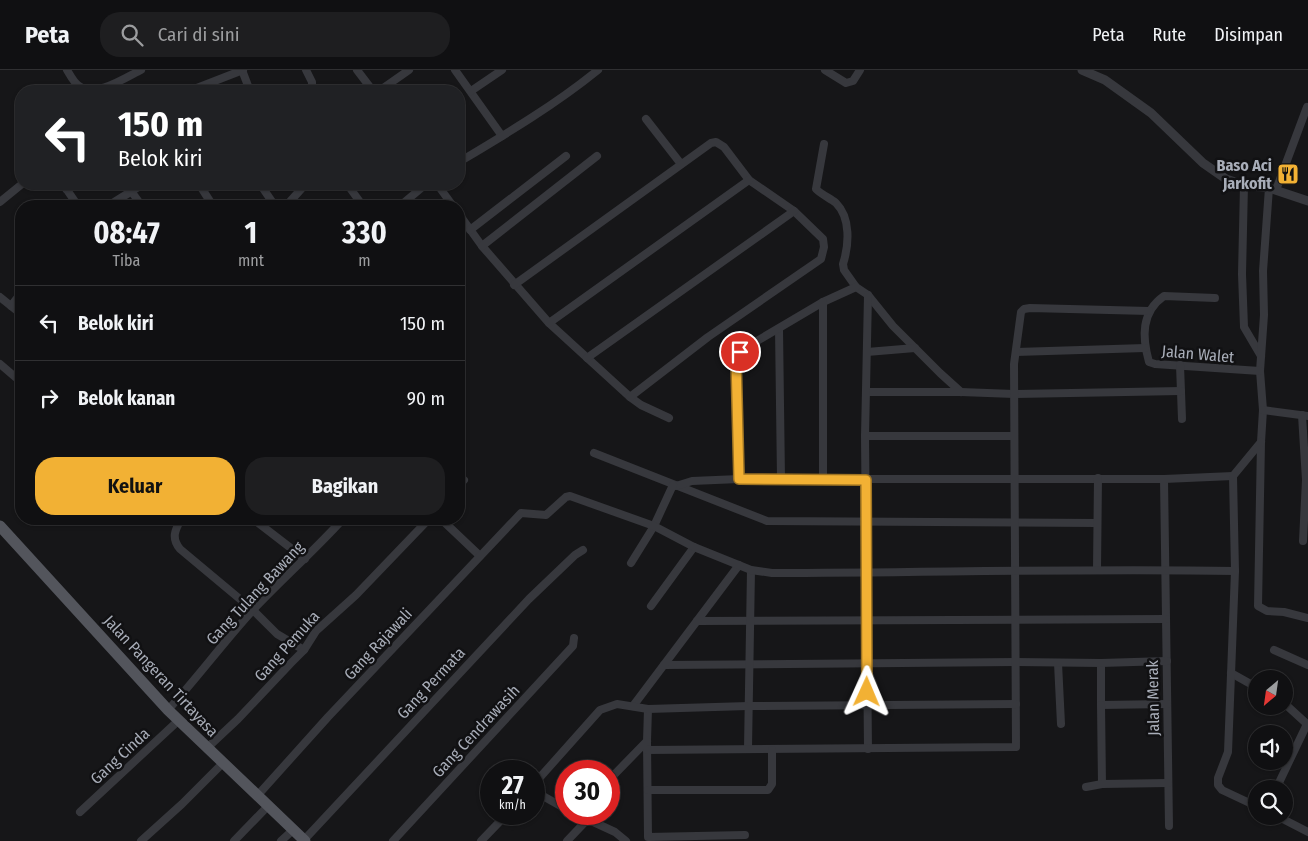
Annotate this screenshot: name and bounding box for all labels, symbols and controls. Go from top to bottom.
search box [100,12,450,57]
text: Peta [25,21,70,49]
icon: search [118,21,146,49]
text: Cari di sini [158,23,239,46]
text: Peta [1092,24,1124,46]
text: Rute [1152,24,1186,46]
text: Disimpan [1214,24,1283,46]
text: 150 m [118,103,203,145]
icon: left [35,105,100,170]
text: Belok kiri [118,145,203,172]
place label: Baso Aci Jarkofit [1216,156,1272,193]
restaurant icon: Baso Aci Jarkofit [1276,162,1300,186]
text: 08:47 [93,215,160,251]
text: 1 [245,215,257,251]
text: 330 [342,215,387,251]
text: Tiba [113,251,140,270]
text: mnt [238,251,264,270]
text: m [358,251,371,270]
icon: left [35,309,63,337]
text: Belok kiri [78,312,154,335]
text: 150 m [400,312,445,335]
pin [719,331,761,373]
icon: arrive [726,338,754,366]
street label: Jalan Walet [1161,341,1236,367]
icon: right [35,384,63,412]
text: Belok kanan [78,387,175,410]
text: 90 m [407,387,445,410]
button: Keluar [35,457,235,515]
button: Bagikan [245,457,445,515]
street label: Gang Tulang Bawang [202,537,308,649]
street label: Gang Rajawali [340,604,416,684]
street label: Gang Pemuka [250,607,324,685]
street label: Jalan Pangeran Tirtayasa [100,611,222,741]
street label: Gang Permata [393,643,469,723]
street label: Jalan Merak [1143,659,1163,736]
position arrow [840,665,892,717]
north arrow [1248,670,1292,715]
map controls [1248,670,1293,825]
street label: Gang Cendrawasih [428,681,524,781]
street label: Gang Cinda [87,724,154,788]
button: sound [1248,725,1293,770]
speed limit sign: 30 [555,760,620,825]
text: 27 [501,771,524,801]
button: search [1248,780,1293,825]
text: km/h [499,798,526,812]

